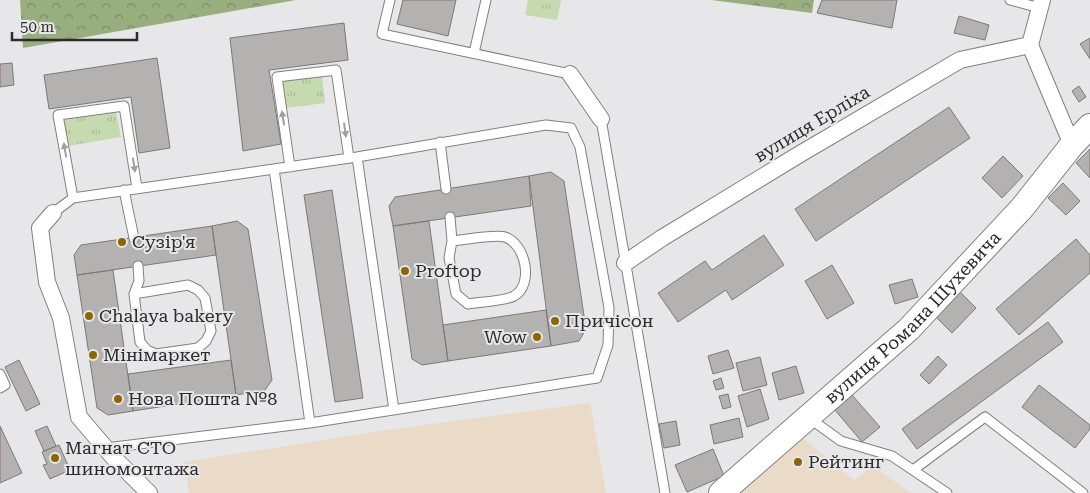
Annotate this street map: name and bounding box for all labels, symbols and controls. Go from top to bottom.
scale bar [12,10,138,42]
text: 50 m [20,18,55,36]
street label: вулиця Ерліха [750,81,873,166]
one-way arrow [278,110,286,126]
one-way arrow [341,123,349,139]
one-way arrow [60,142,68,158]
one-way arrow [130,157,138,173]
street label: вулиця Романа Шухевича [820,227,1005,408]
place label: Сузір'я [132,231,196,252]
marker: Сузір'я [116,236,128,248]
place label: Proftop [415,260,481,281]
marker: Proftop [399,265,411,277]
place label: Chalaya bakery [99,305,233,326]
marker: Chalaya bakery [83,310,95,322]
place label: Причісон [565,310,654,331]
marker: Причісон [549,315,561,327]
place label: Wow [484,326,527,347]
marker: Wow [531,331,543,343]
place label: Мінімаркет [103,344,210,365]
marker: Мінімаркет [87,349,99,361]
place label: Нова Пошта №8 [128,388,277,409]
marker: Нова Пошта №8 [112,393,124,405]
place label: Магнат СТО шиномонтажа [65,437,199,479]
place label: Рейтинг [808,451,884,472]
marker: Магнат СТО шиномонтажа [49,452,61,464]
marker: Рейтинг [792,456,804,468]

